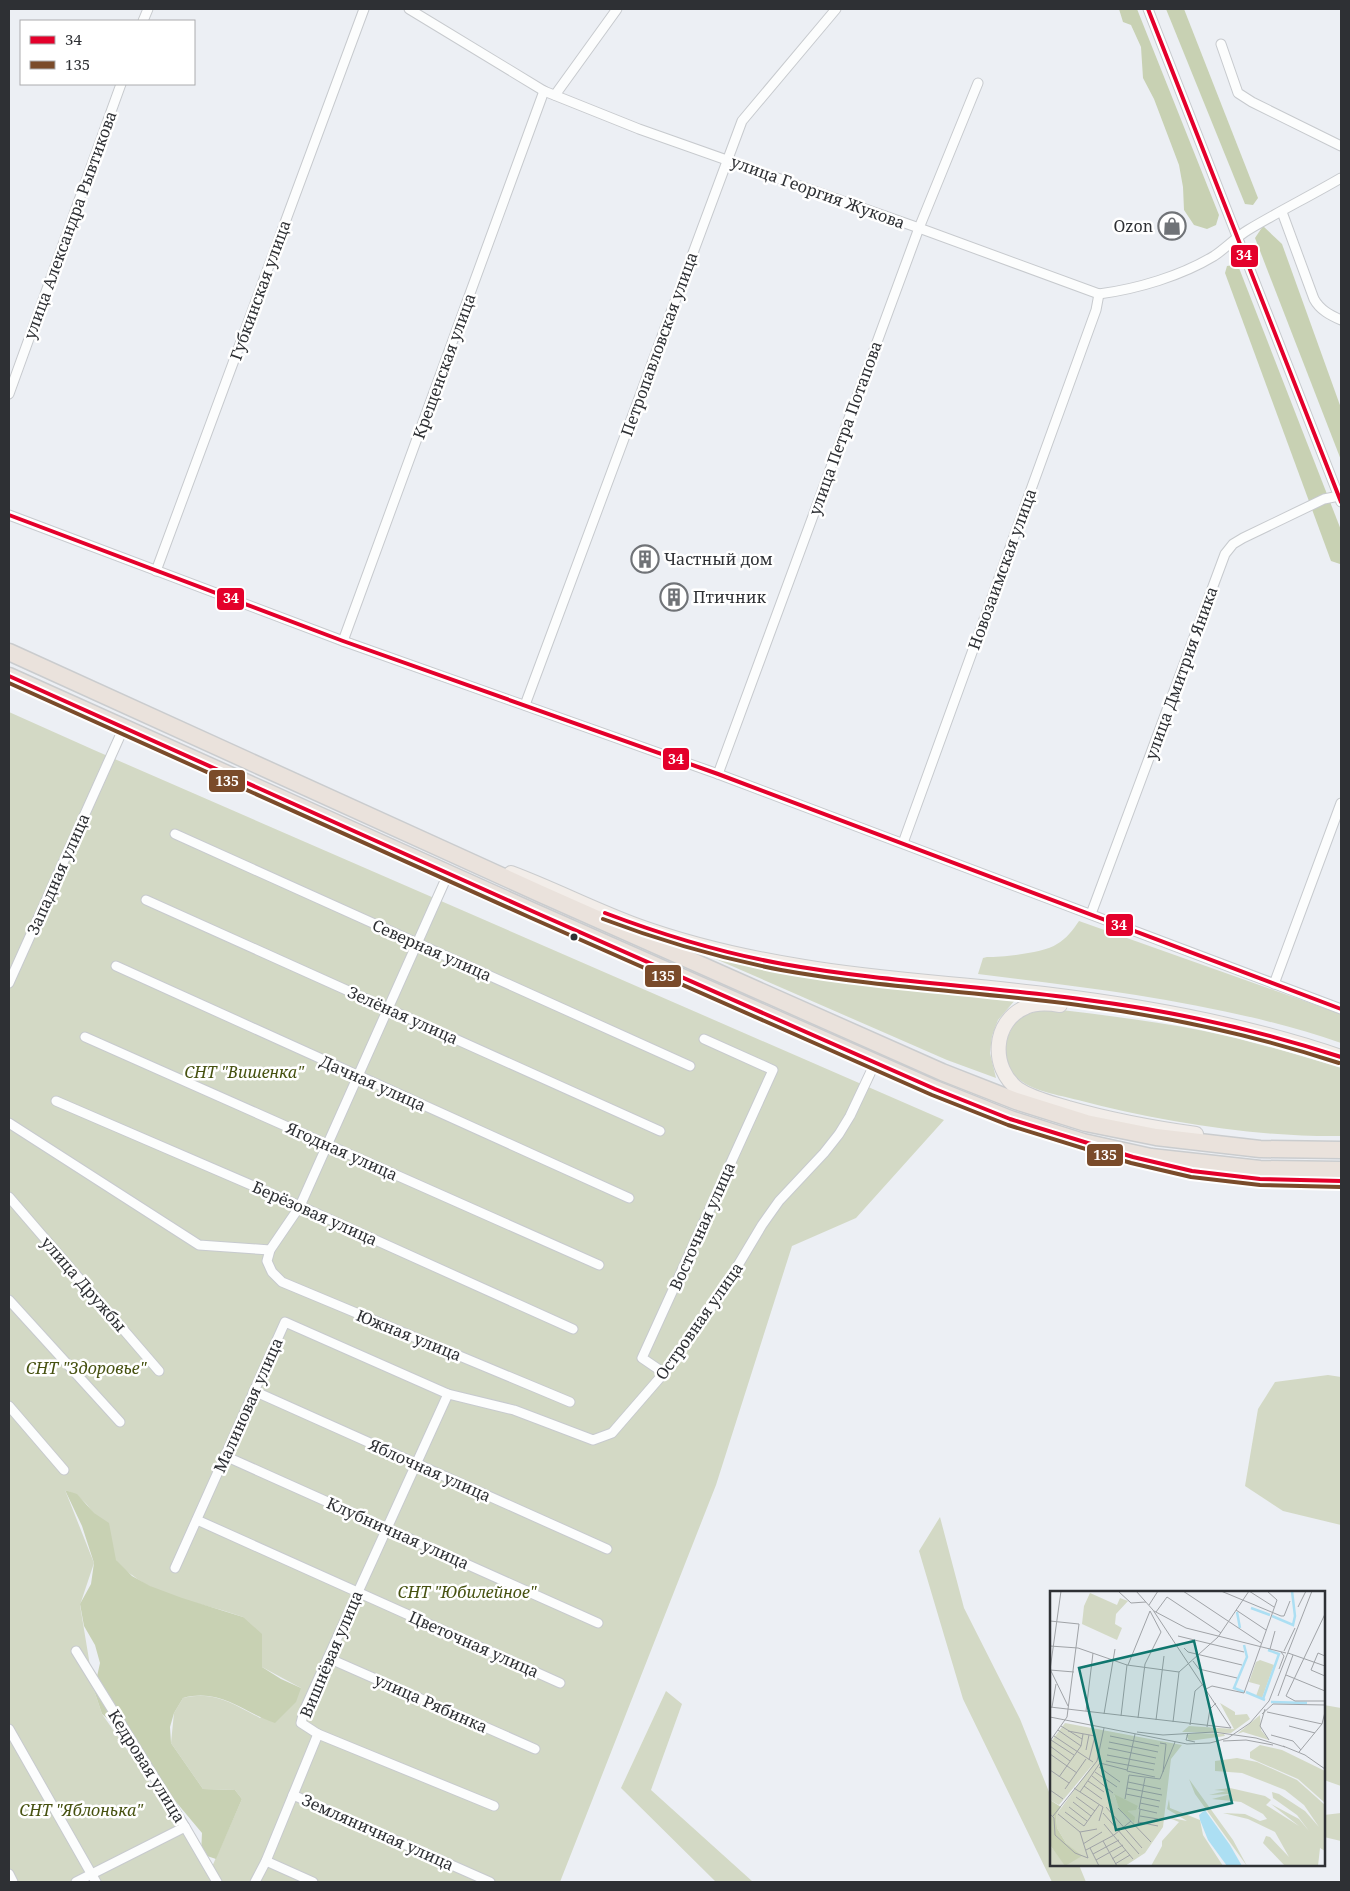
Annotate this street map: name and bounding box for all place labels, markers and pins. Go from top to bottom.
shop icon: Ozon [1157,211,1187,241]
place label: Ozon [1113,215,1153,237]
building icon: Частный дом [630,544,660,574]
place label: Частный дом [664,548,773,570]
building icon: Птичник [659,582,689,612]
place label: Птичник [693,586,767,608]
unlabelled marker [569,932,579,942]

